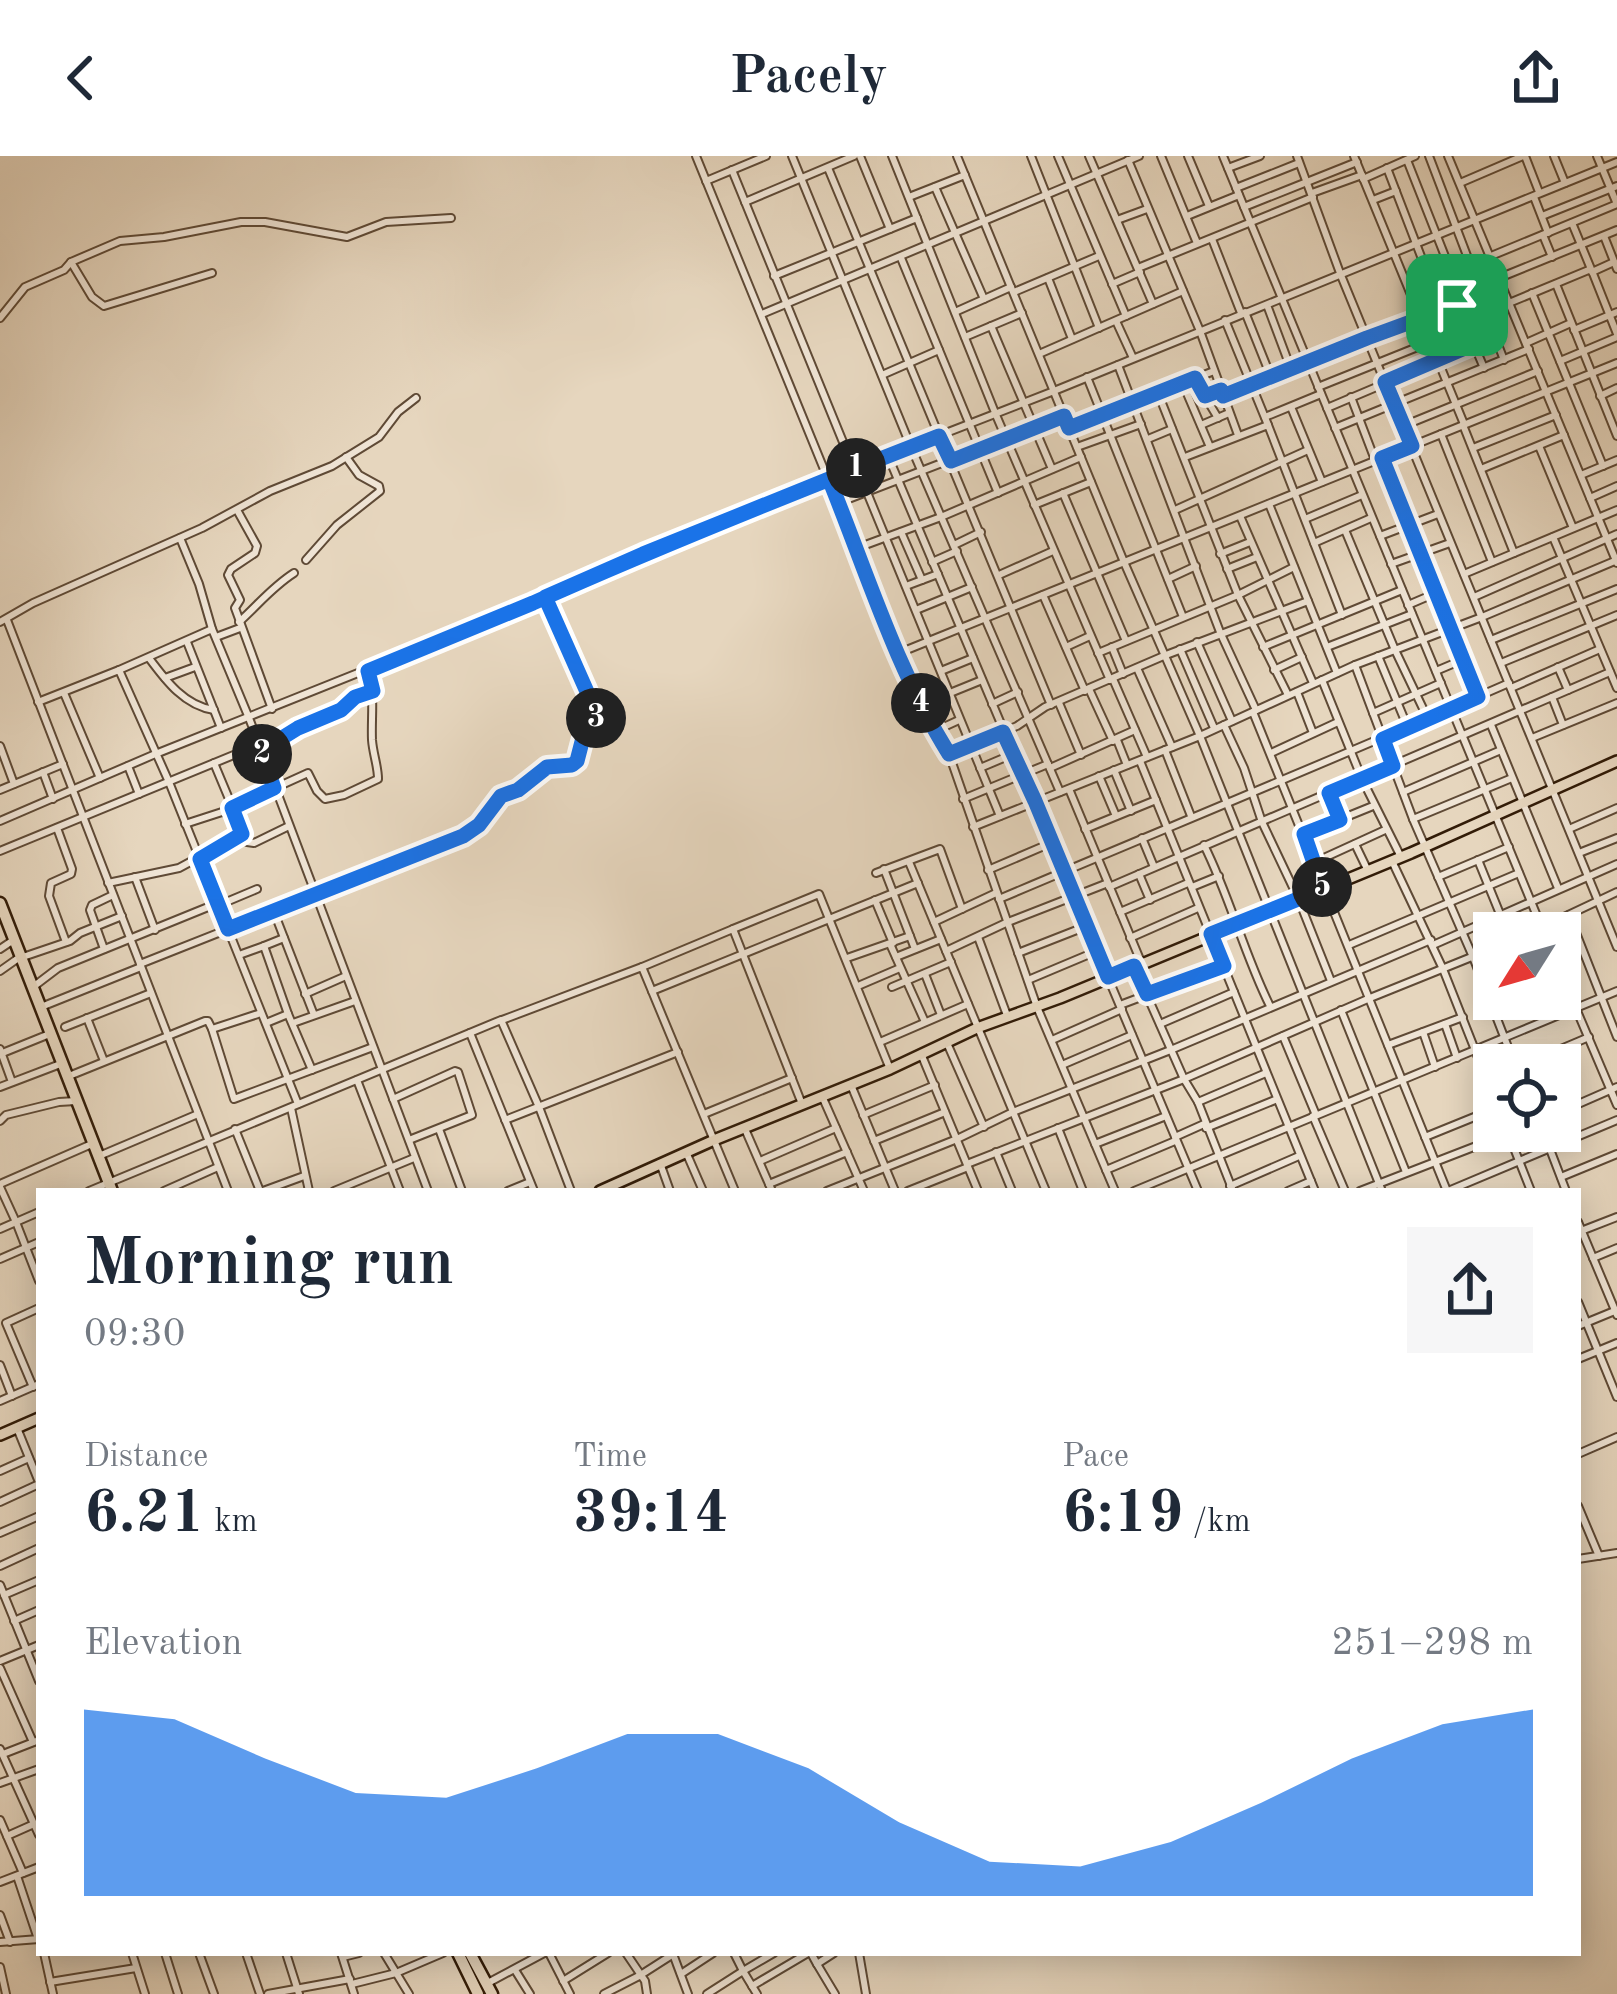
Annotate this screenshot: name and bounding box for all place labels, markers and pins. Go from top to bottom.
pin [1406,254,1508,356]
pin: 1 [826,438,886,498]
pin: 4 [891,673,951,733]
pin: 3 [566,688,626,748]
pin: 2 [232,724,292,784]
pin: 5 [1292,857,1352,917]

